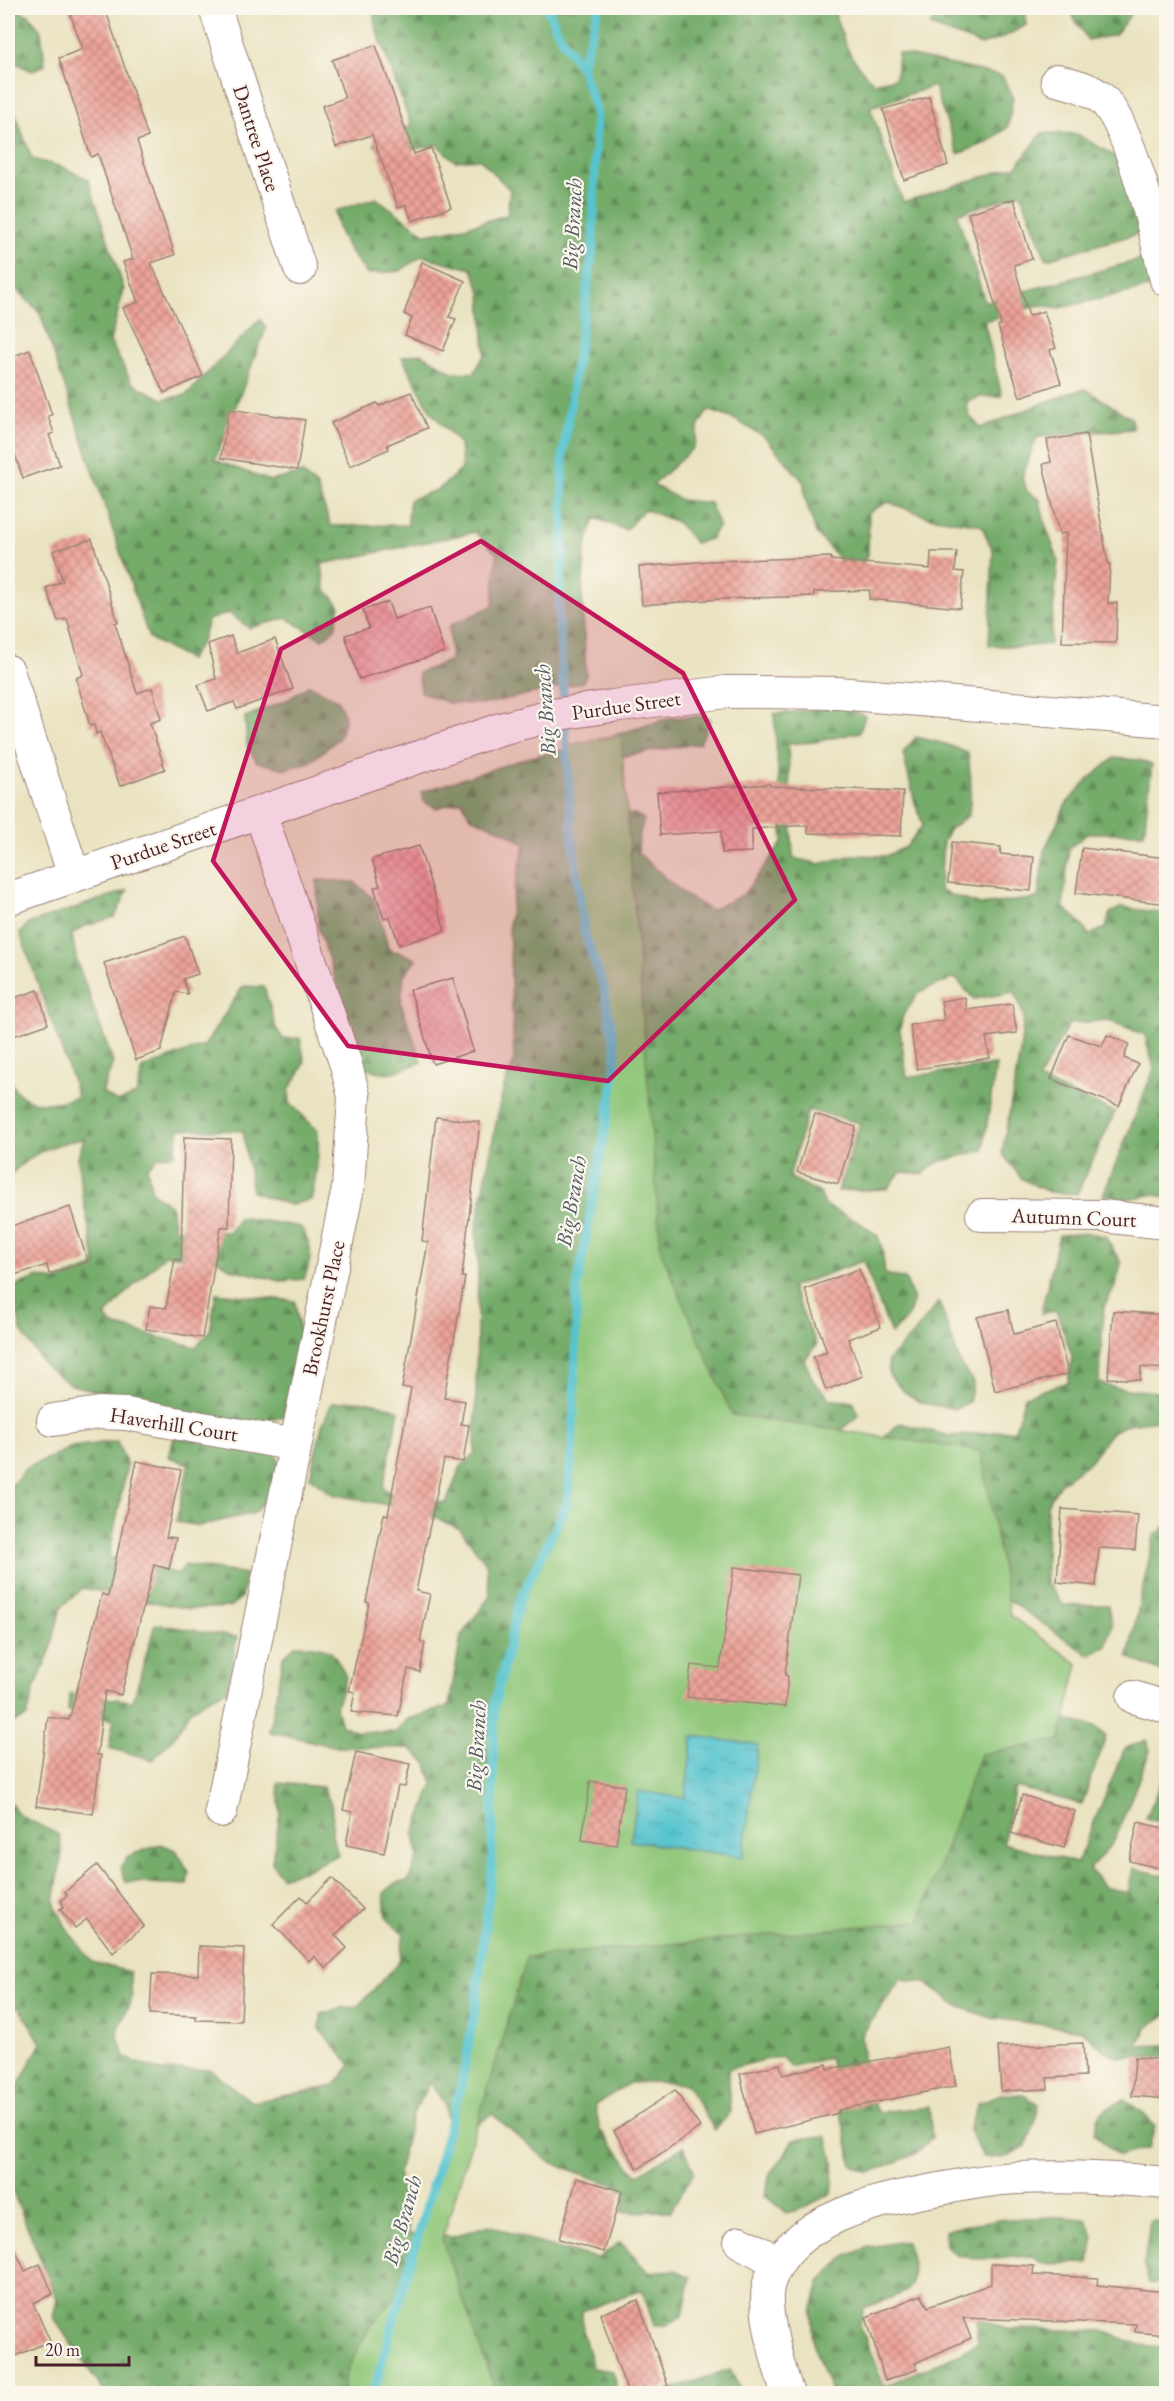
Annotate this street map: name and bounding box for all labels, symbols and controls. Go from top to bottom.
street label: Dantree Place [227,81,287,195]
water label: Big Branch [555,177,589,272]
water label: Big Branch [527,663,563,758]
street label: Purdue Street [570,684,683,726]
street label: Purdue Street [107,814,220,876]
water label: Big Branch [549,1153,593,1250]
street label: Autumn Court [1010,1201,1137,1233]
street label: Brookhurst Place [296,1238,350,1378]
street label: Haverhill Court [108,1401,240,1447]
water label: Big Branch [459,1699,493,1794]
water label: Big Branch [375,2172,429,2269]
scale bar [36,2329,129,2367]
text: 20 m [45,2338,80,2361]

